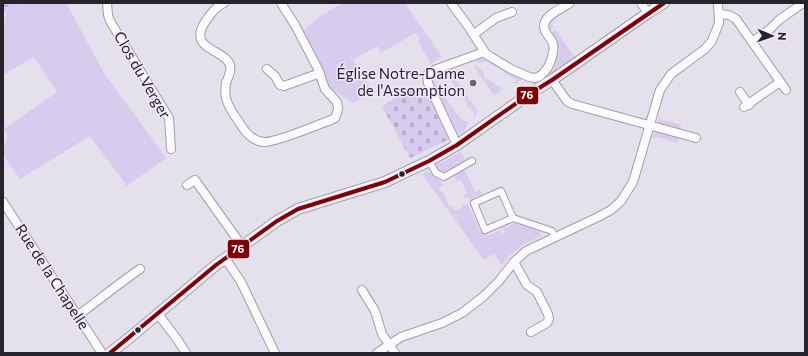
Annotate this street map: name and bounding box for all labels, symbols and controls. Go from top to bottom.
north arrow [752,16,792,56]
street label: Clos du Verger [111,28,175,121]
text: N [776,32,789,41]
place label: Église Notre-Dame de l'Assomption [337,63,465,99]
marker: Église Notre-Dame de l'Assomption [468,78,478,88]
line badge: 76 [516,86,539,105]
text: 76 [521,88,534,101]
unlabelled marker [397,169,407,179]
street label: Rue de la Chapelle [12,220,94,333]
line badge: 76 [227,239,250,259]
text: 76 [232,242,245,255]
unlabelled marker [133,325,143,335]

